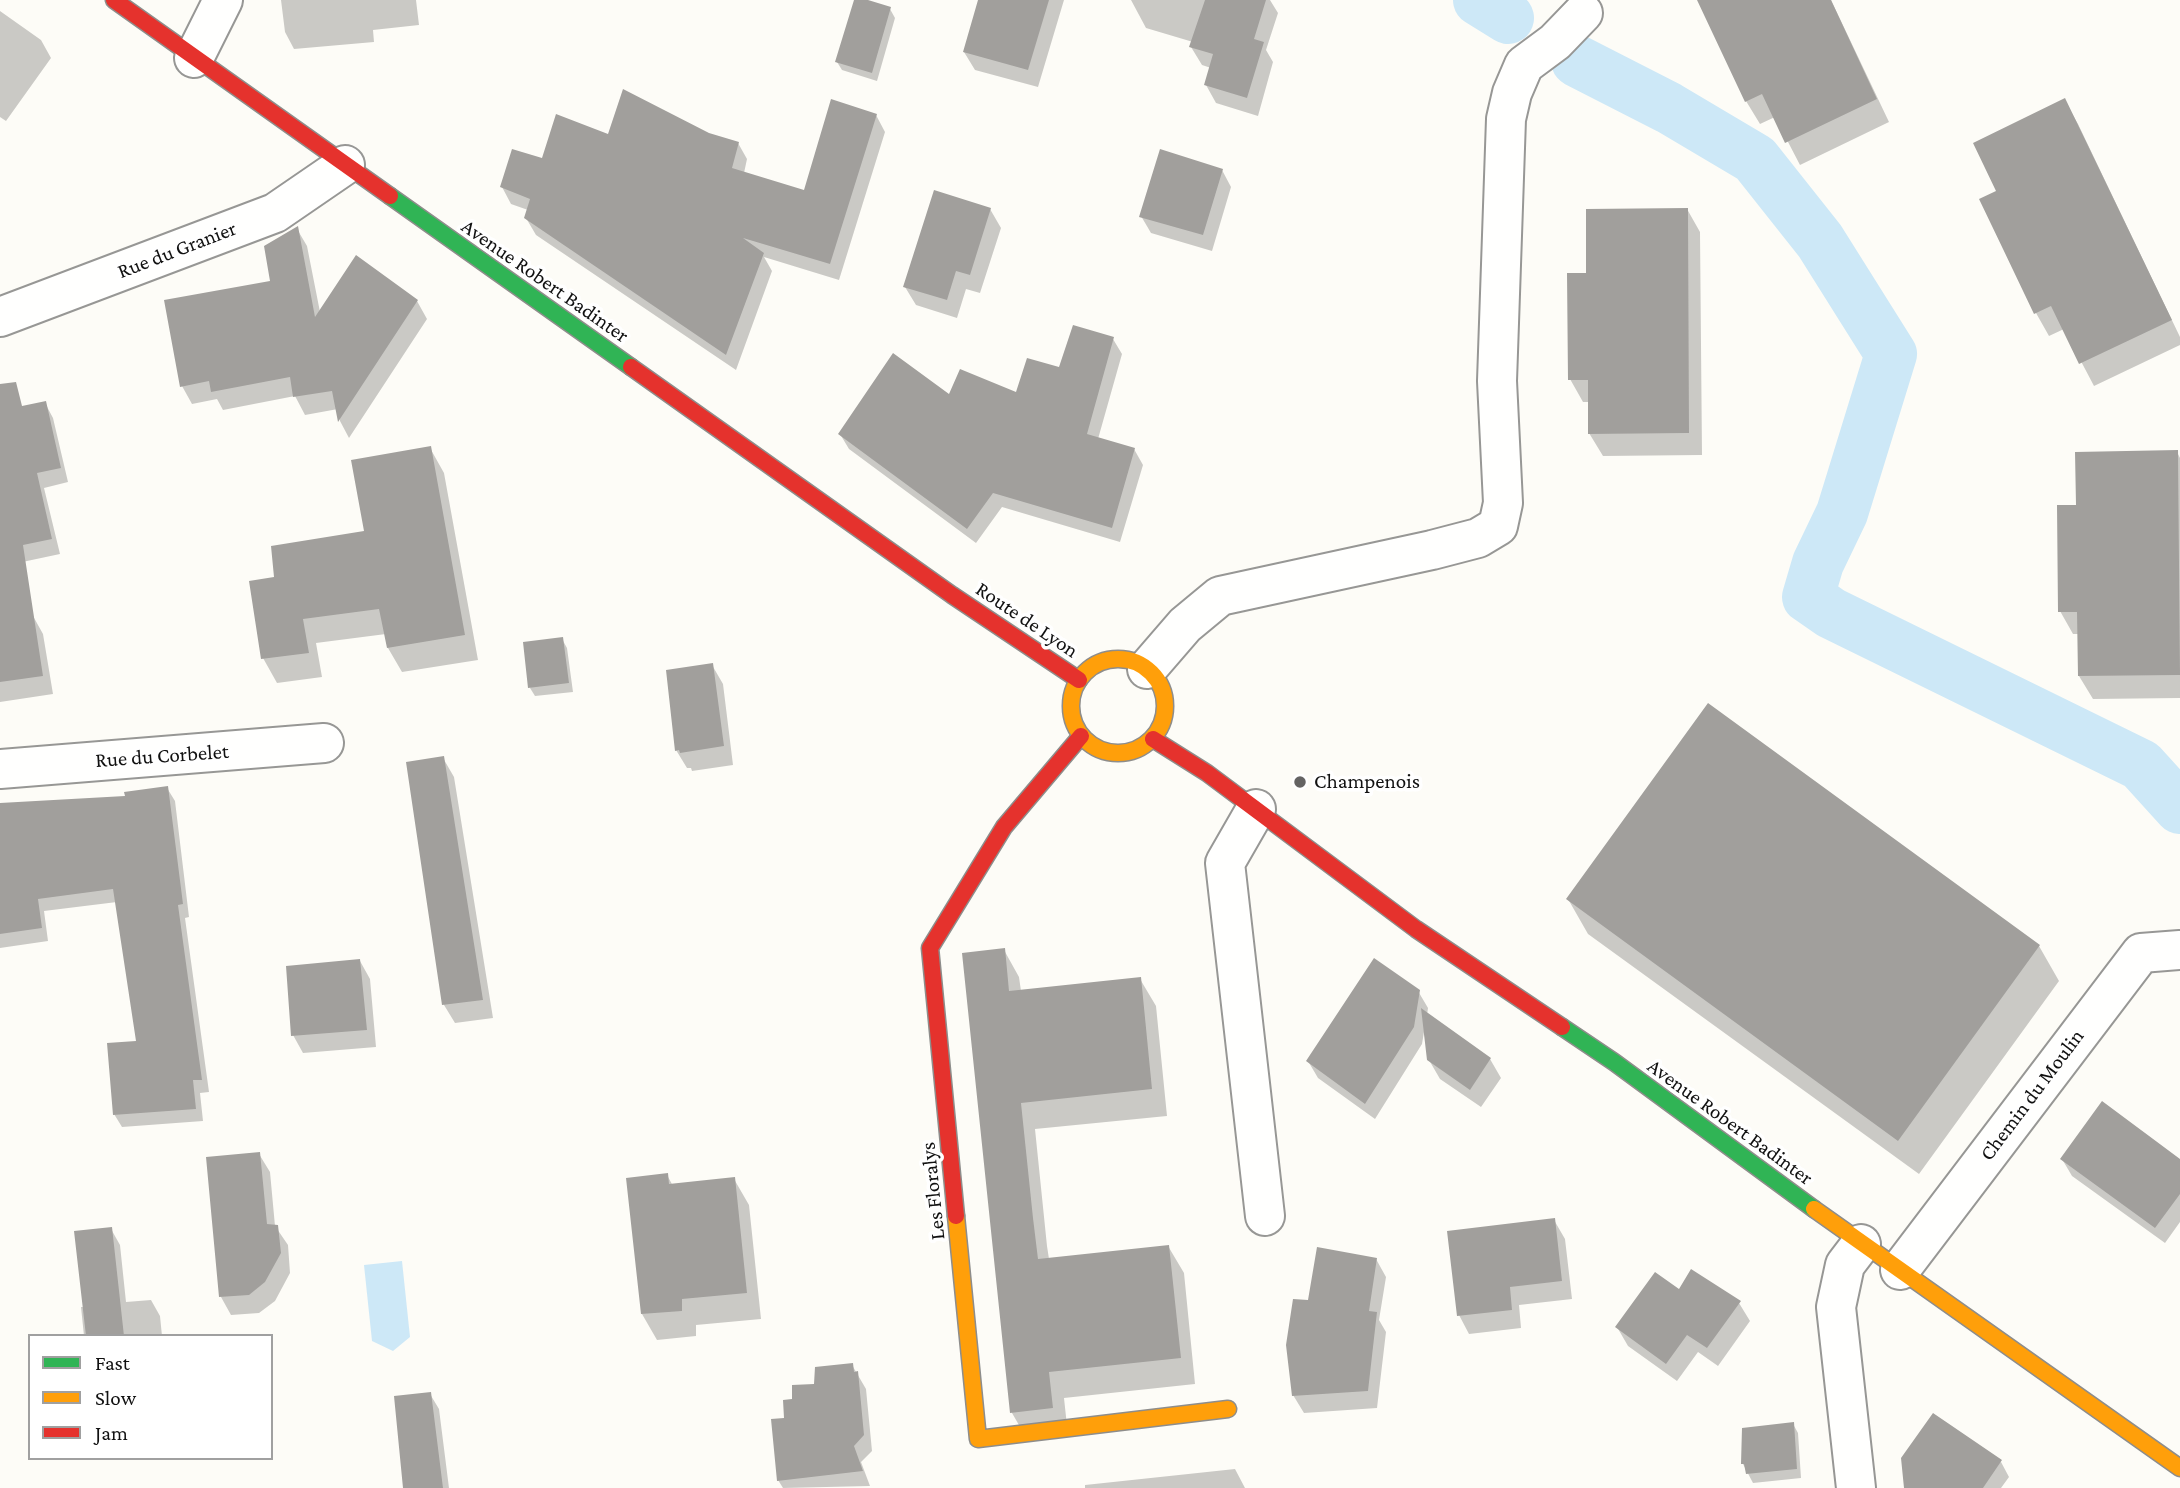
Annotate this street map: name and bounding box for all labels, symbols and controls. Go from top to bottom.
street label: Avenue Robert Badinter [456,214,634,348]
street label: Rue du Granier [114,216,240,284]
street label: Route de Lyon [971,576,1083,664]
street label: Rue du Corbelet [94,739,230,773]
place label: Champenois [1314,769,1420,795]
marker: Champenois [1292,774,1308,790]
street label: Chemin du Moulin [1974,1024,2090,1166]
street label: Avenue Robert Badinter [1642,1053,1818,1191]
street label: Les Floralys [915,1141,951,1241]
legend [28,1334,273,1460]
text: Fast [95,1351,130,1375]
text: Slow [95,1386,136,1410]
text: Jam [95,1421,128,1445]

